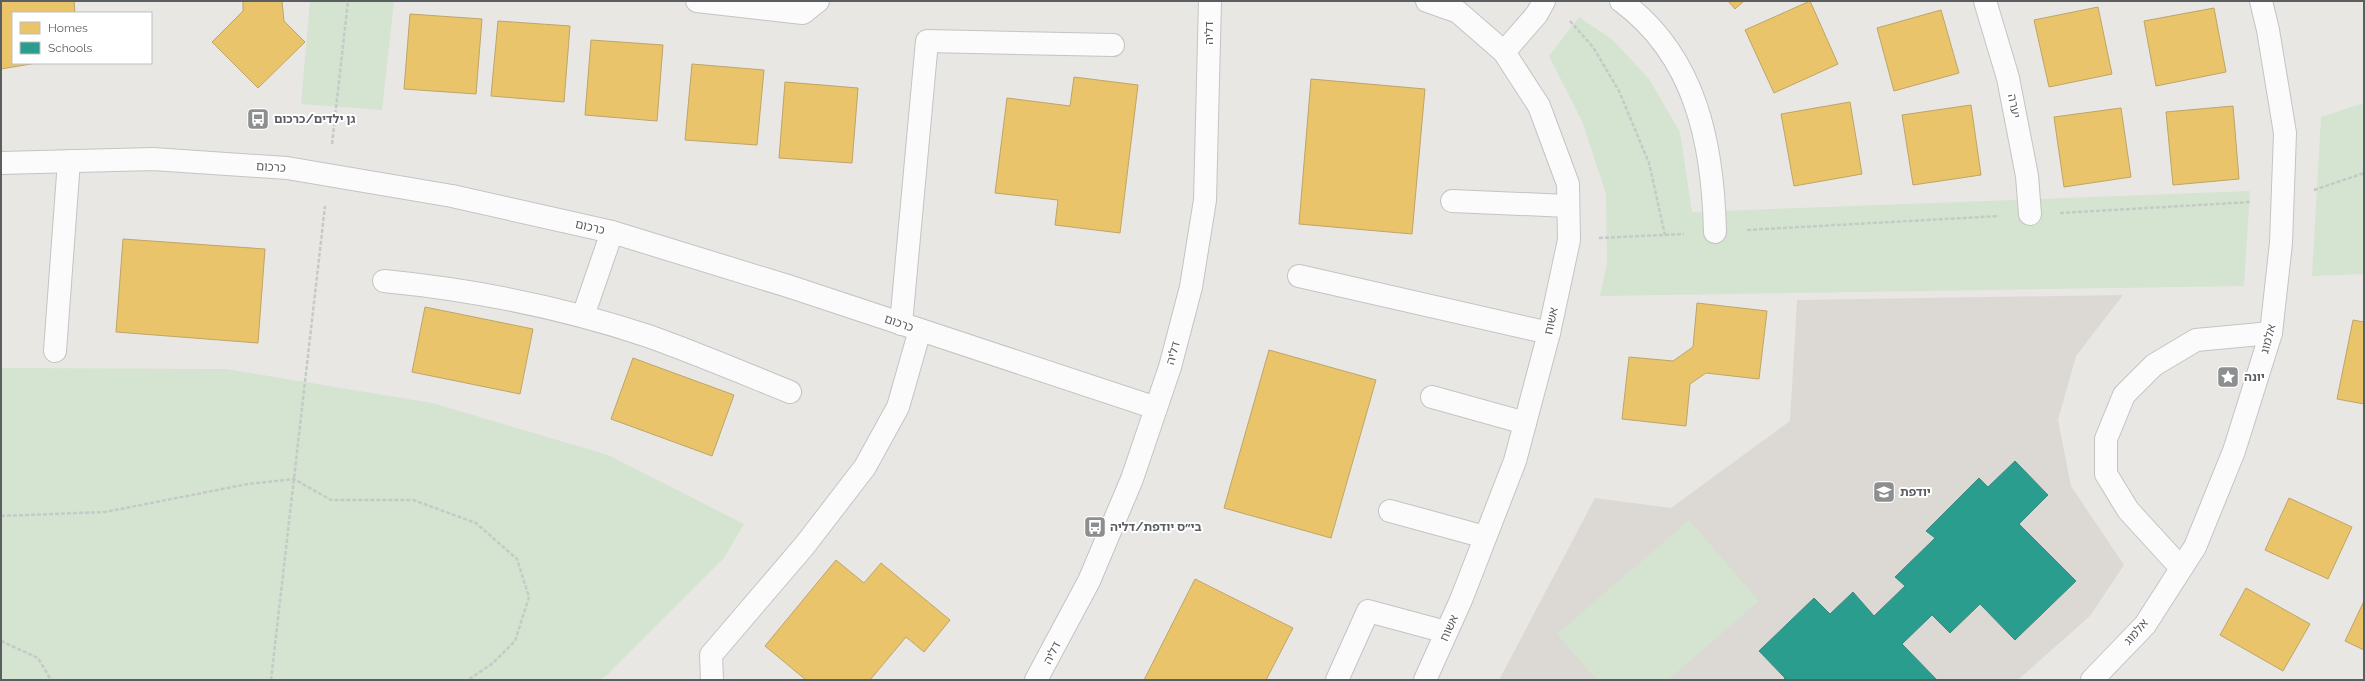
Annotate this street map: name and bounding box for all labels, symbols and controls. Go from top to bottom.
legend [12,12,152,64]
text: Homes [48,21,88,35]
street label: דליה [1202,21,1216,45]
text: Schools [48,41,92,55]
street label: יערה [2005,93,2023,119]
bus stop icon: גן ילדים/כרכום [245,106,271,132]
place label: גן ילדים/כרכום [274,112,356,126]
street label: כרכום [255,159,287,175]
street label: כרכום [574,217,606,237]
street label: אשוח [1541,306,1561,336]
street label: כרכום [882,311,916,335]
street label: אלמוג [2258,322,2278,355]
street label: דליה [1163,339,1183,366]
place icon: יונה [2215,364,2241,390]
place label: יונה [2244,370,2265,384]
school or university icon: יודפת [1871,479,1897,505]
place label: יודפת [1900,485,1931,499]
bus stop icon: בי״ס יודפת/דליה [1082,514,1108,540]
place label: בי״ס יודפת/דליה [1110,520,1202,534]
street label: אשוח [1437,612,1461,643]
street label: אלמוג [2121,616,2151,648]
street label: דליה [1040,639,1064,667]

